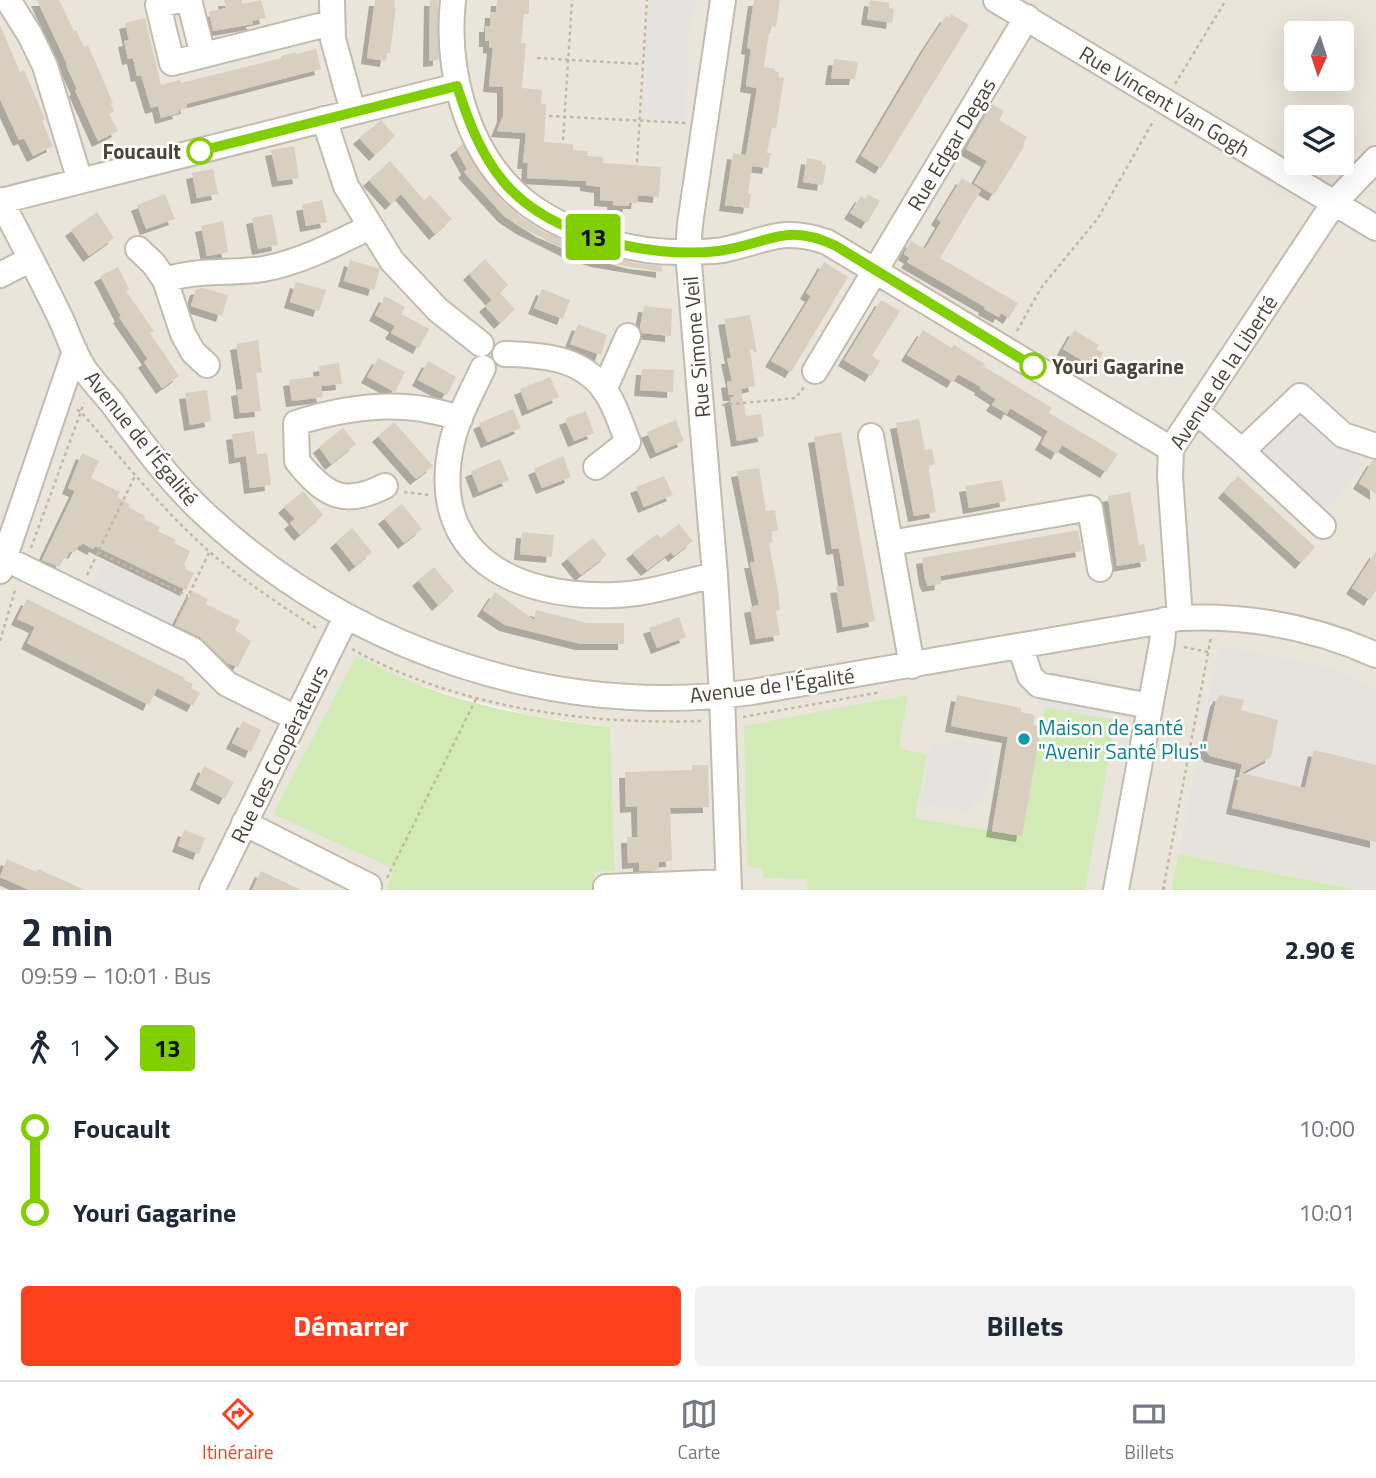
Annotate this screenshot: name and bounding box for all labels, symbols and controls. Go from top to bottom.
north arrow [1284,21,1354,91]
map controls [1284,21,1354,175]
street label: Rue Vincent Van Gogh [1073,37,1257,165]
street label: Rue Edgar Degas [899,71,1003,217]
button: layers [1284,105,1354,175]
place label: Foucault [102,135,181,167]
marker: Foucault [187,138,213,164]
line badge: 13 [562,214,624,260]
text: 13 [580,219,606,255]
street label: Rue Simone Veil [674,275,718,419]
street label: Avenue de la Liberté [1161,289,1285,455]
place label: Youri Gagarine [1052,350,1184,382]
marker: Youri Gagarine [1020,353,1046,379]
street label: Avenue de l'Égalité [77,363,207,513]
street label: Avenue de l'Égalité [688,659,856,711]
street label: Rue des Coopérateurs [222,660,336,848]
place label: Maison de santé "Avenir Santé Plus" [1038,711,1207,767]
marker: Maison de santé "Avenir Santé Plus" [1016,731,1032,747]
text: 2 min [21,903,113,961]
text: 2.90 € [1284,930,1355,969]
text: 09:59 – 10:01 · Bus [21,958,211,993]
icon: walk [21,1029,59,1067]
icon: forward [92,1029,130,1067]
text: 1 [69,1030,82,1065]
text: 13 [154,1030,181,1066]
text: Foucault [73,1109,170,1148]
text: 10:00 [1298,1111,1355,1146]
text: Youri Gagarine [73,1193,236,1232]
text: 10:01 [1298,1195,1355,1230]
button: Démarrer [21,1286,681,1366]
button: Billets [695,1286,1355,1366]
tab: Itinéraire [202,1395,274,1466]
tab: Carte [678,1395,720,1466]
tab: Billets [1124,1395,1174,1466]

